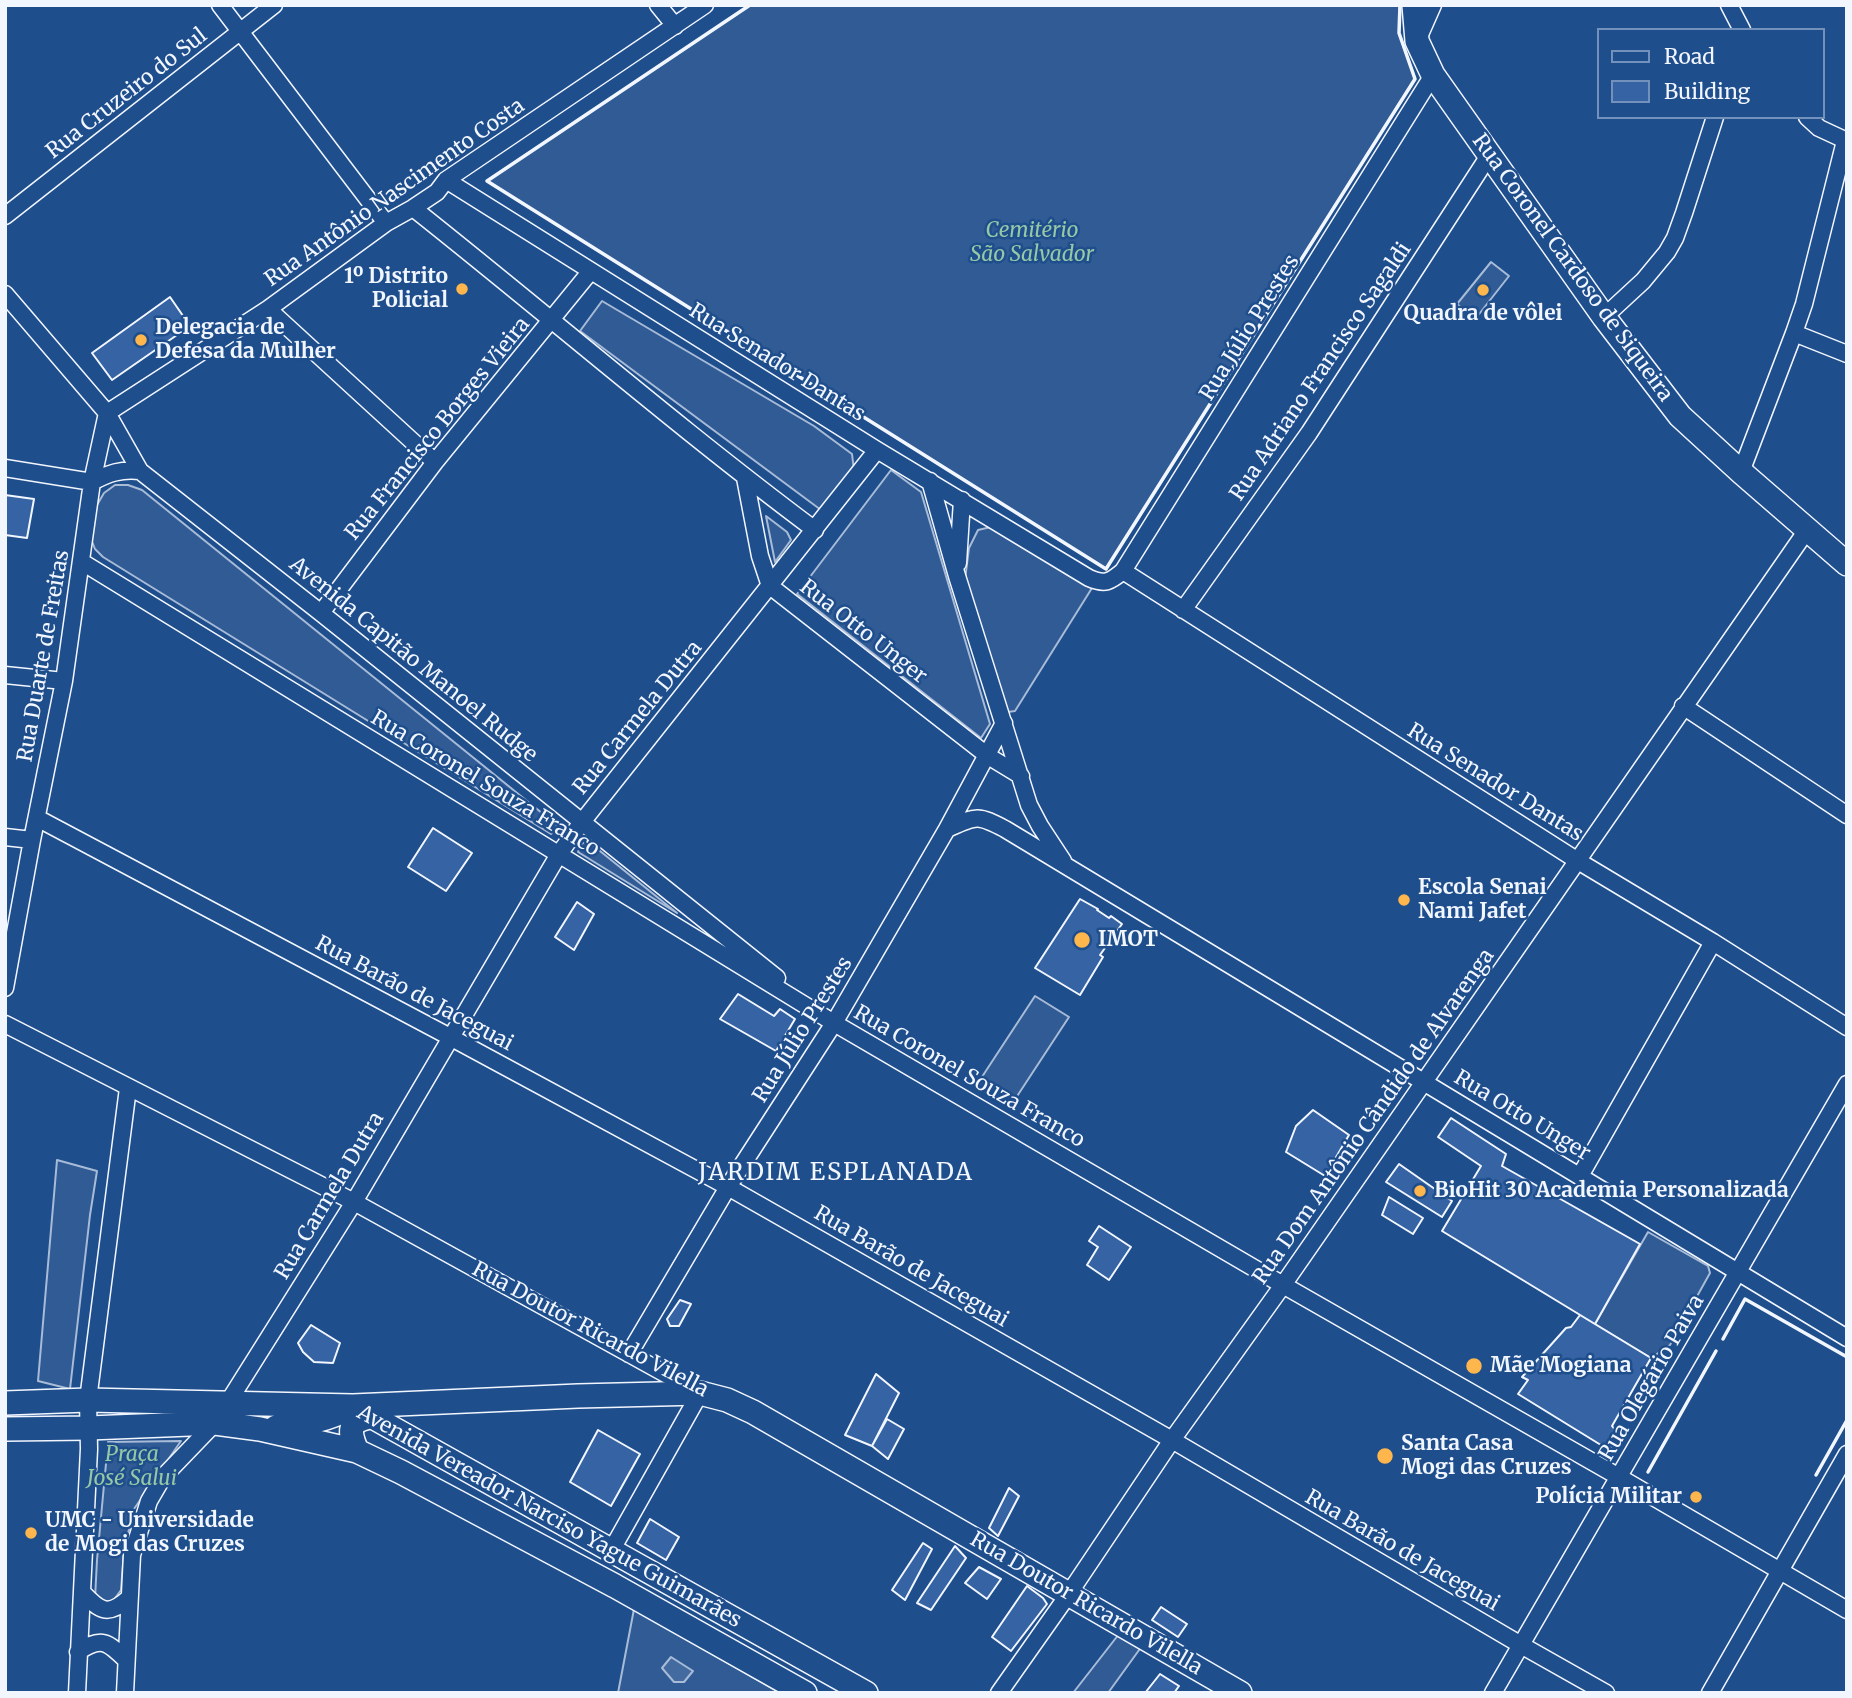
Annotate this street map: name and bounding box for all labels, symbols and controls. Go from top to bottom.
street label: Rua Cruzeiro do Sul [42,23,212,165]
legend [1596,28,1824,119]
text: Road [1664,43,1715,70]
text: Building [1664,78,1750,105]
street label: Rua Antônio Nascimento Costa [260,94,530,292]
street label: Rua Coronel Cardoso de Siqueira [1466,129,1678,407]
park label: Cemitério São Salvador [970,218,1094,268]
street label: Rua Adriano Francisco Sagaldi [1225,238,1417,506]
street label: Rua Júlio Prestes [1195,250,1305,406]
place label: 1º Distrito Policial [344,264,448,314]
marker: 1º Distrito Policial [454,281,470,297]
marker: Quadra de vôlei [1475,282,1491,298]
street label: Rua Senador Dantas [684,299,870,427]
place label: Quadra de vôlei [1403,301,1563,327]
street label: Rua Francisco Borges Vieira [340,313,536,545]
place label: Delegacia de Defesa da Mulher [155,315,336,365]
marker: Delegacia de Defesa da Mulher [133,332,149,348]
street label: Rua Duarte de Freitas [13,548,75,764]
street label: Avenida Capitão Manoel Rudge [284,552,542,768]
street label: Rua Otto Unger [794,575,932,689]
street label: Rua Carmela Dutra [568,636,708,800]
street label: Rua Coronel Souza Franco [366,706,604,862]
street label: Rua Senador Dantas [1402,719,1588,847]
place label: Escola Senai Nami Jafet [1418,875,1547,925]
marker: Escola Senai Nami Jafet [1396,892,1412,908]
place label: IMOT [1098,927,1158,953]
marker: IMOT [1072,930,1092,950]
street label: Rua Barão de Jaceguai [311,931,517,1057]
street label: Rua Dom Antônio Cândido de Alvarenga [1248,945,1500,1289]
street label: Rua Júlio Prestes [748,952,858,1108]
street label: Rua Coronel Souza Franco [849,1001,1089,1153]
street label: Rua Otto Unger [1449,1065,1595,1167]
street label: Rua Carmela Dutra [270,1108,390,1284]
district label: JARDIM ESPLANADA [700,1159,972,1187]
place label: BioHit 30 Academia Personalizada [1434,1178,1789,1204]
marker: BioHit 30 Academia Personalizada [1412,1183,1428,1199]
street label: Rua Barão de Jaceguai [809,1201,1013,1333]
street label: Rua Doutor Ricardo Vilella [468,1257,712,1403]
street label: Rua Olegário Paiva [1594,1290,1710,1466]
place label: Mãe Mogiana [1490,1353,1631,1379]
marker: Mãe Mogiana [1464,1356,1484,1376]
street label: Avenida Vereador Narciso Yague Guimarães [352,1400,746,1634]
place label: Santa Casa Mogi das Cruzes [1401,1431,1572,1481]
park label: Praça José Salui [87,1442,177,1492]
marker: Santa Casa Mogi das Cruzes [1375,1446,1395,1466]
place label: Polícia Militar [1535,1484,1682,1510]
street label: Rua Barão de Jaceguai [1300,1485,1504,1617]
marker: Polícia Militar [1688,1489,1704,1505]
place label: UMC - Universidade de Mogi das Cruzes [45,1508,254,1558]
marker: UMC - Universidade de Mogi das Cruzes [23,1525,39,1541]
street label: Rua Doutor Ricardo Vilella [966,1527,1206,1681]

